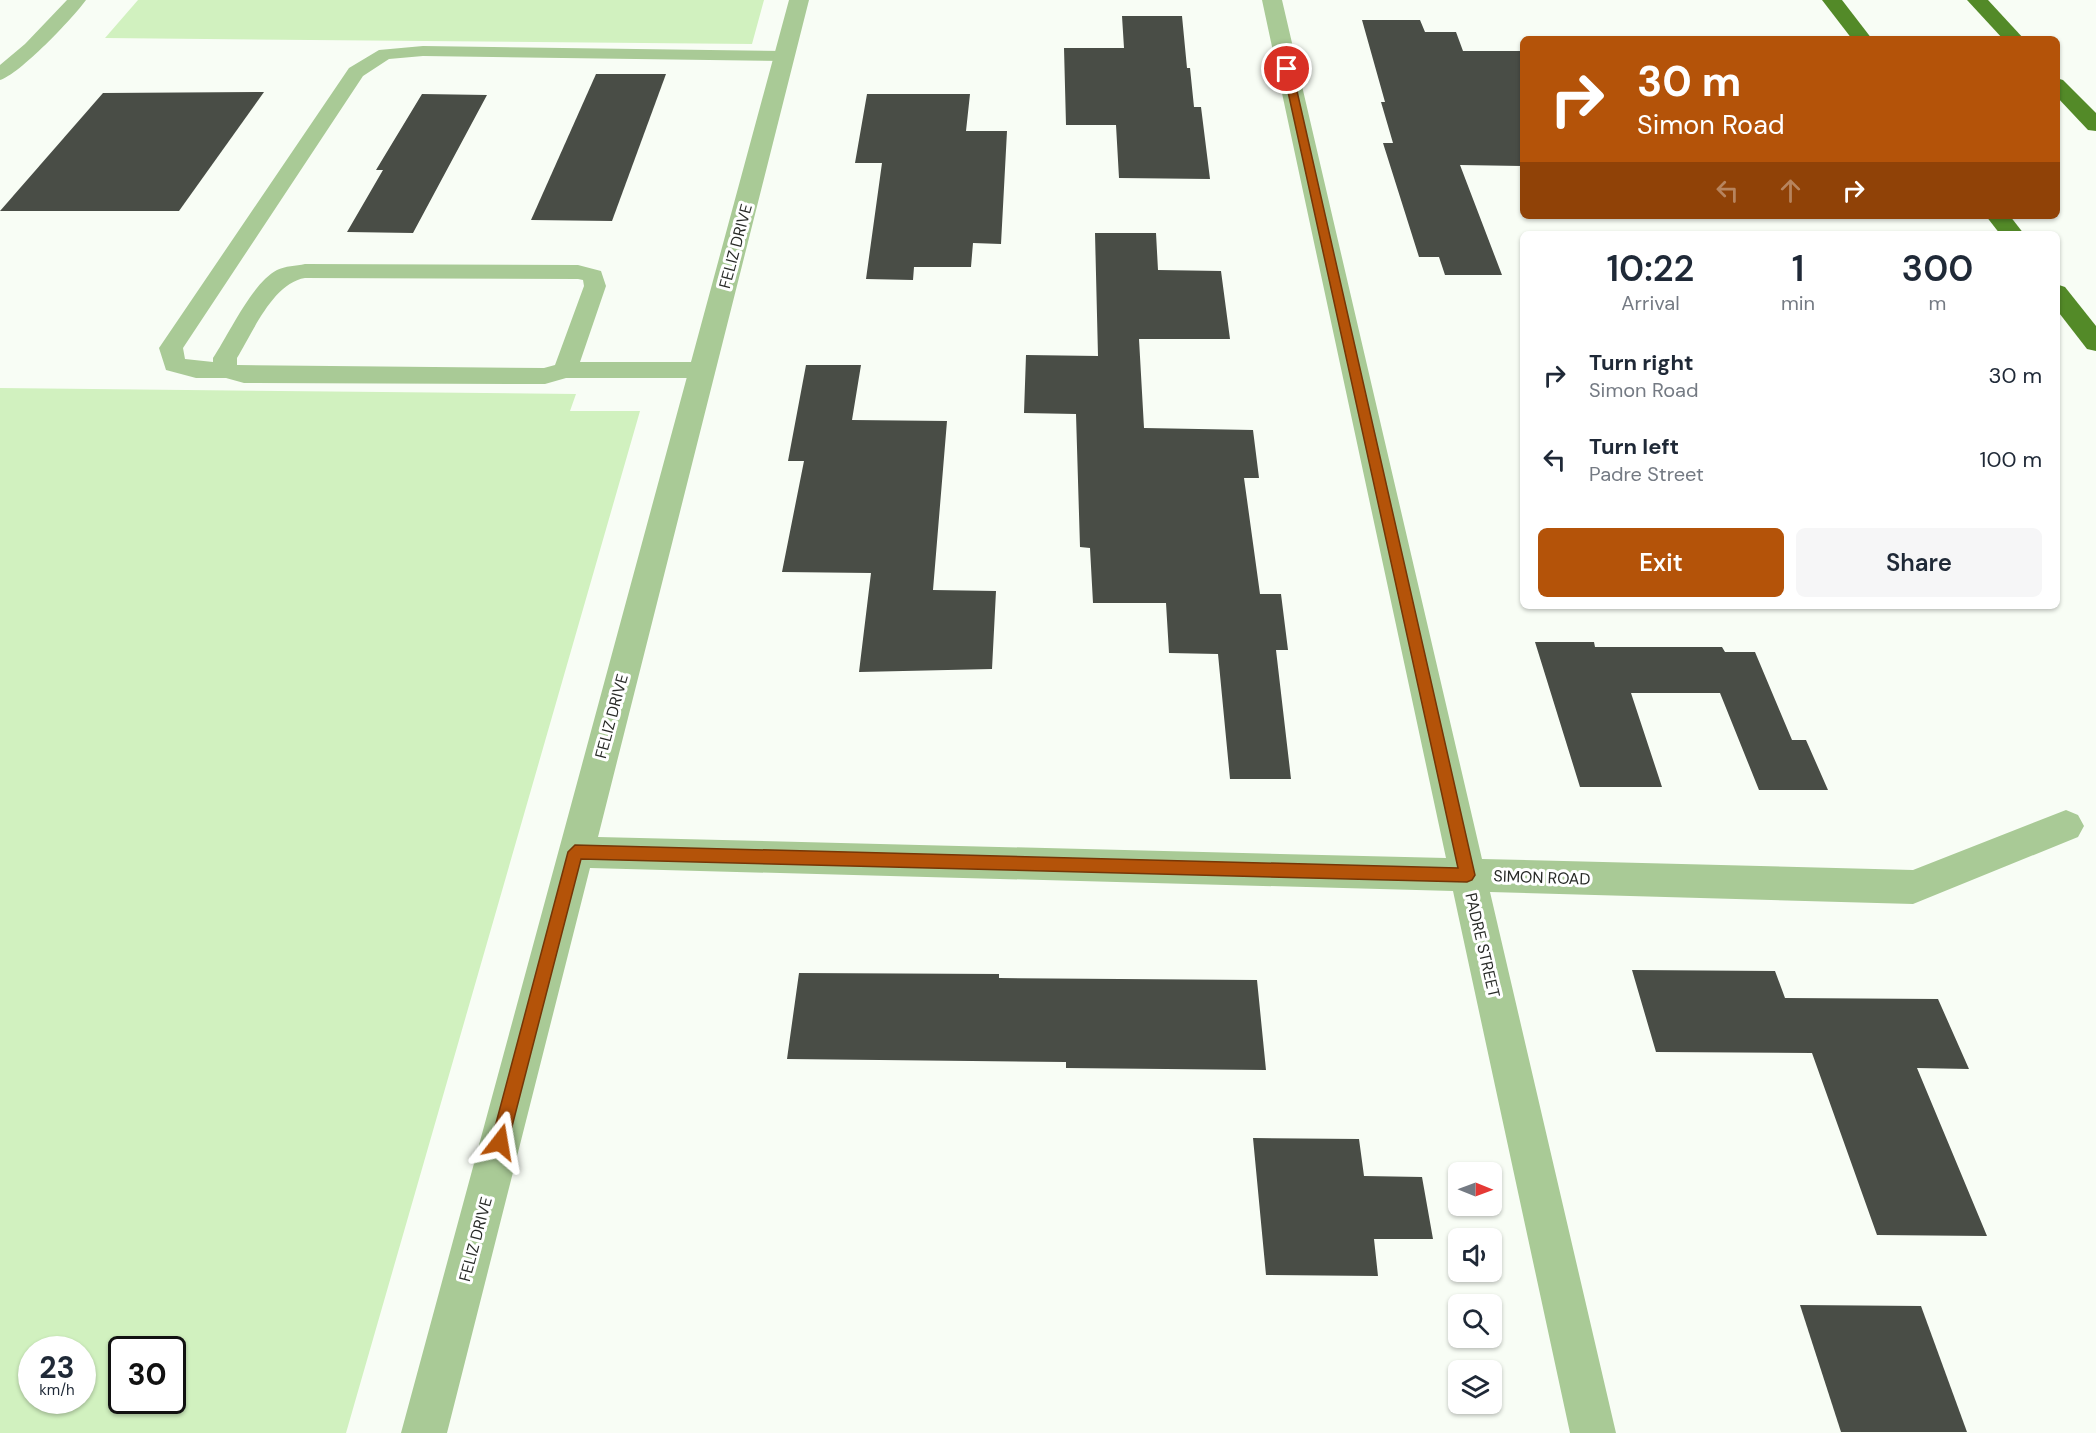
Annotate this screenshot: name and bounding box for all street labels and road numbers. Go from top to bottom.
street label: FELIZ DRIVE [714,202,757,291]
street label: FELIZ DRIVE [590,672,633,761]
street label: SIMON ROAD [1493,865,1591,890]
street label: PADRE STREET [1460,891,1505,1000]
street label: FELIZ DRIVE [454,1195,497,1284]

